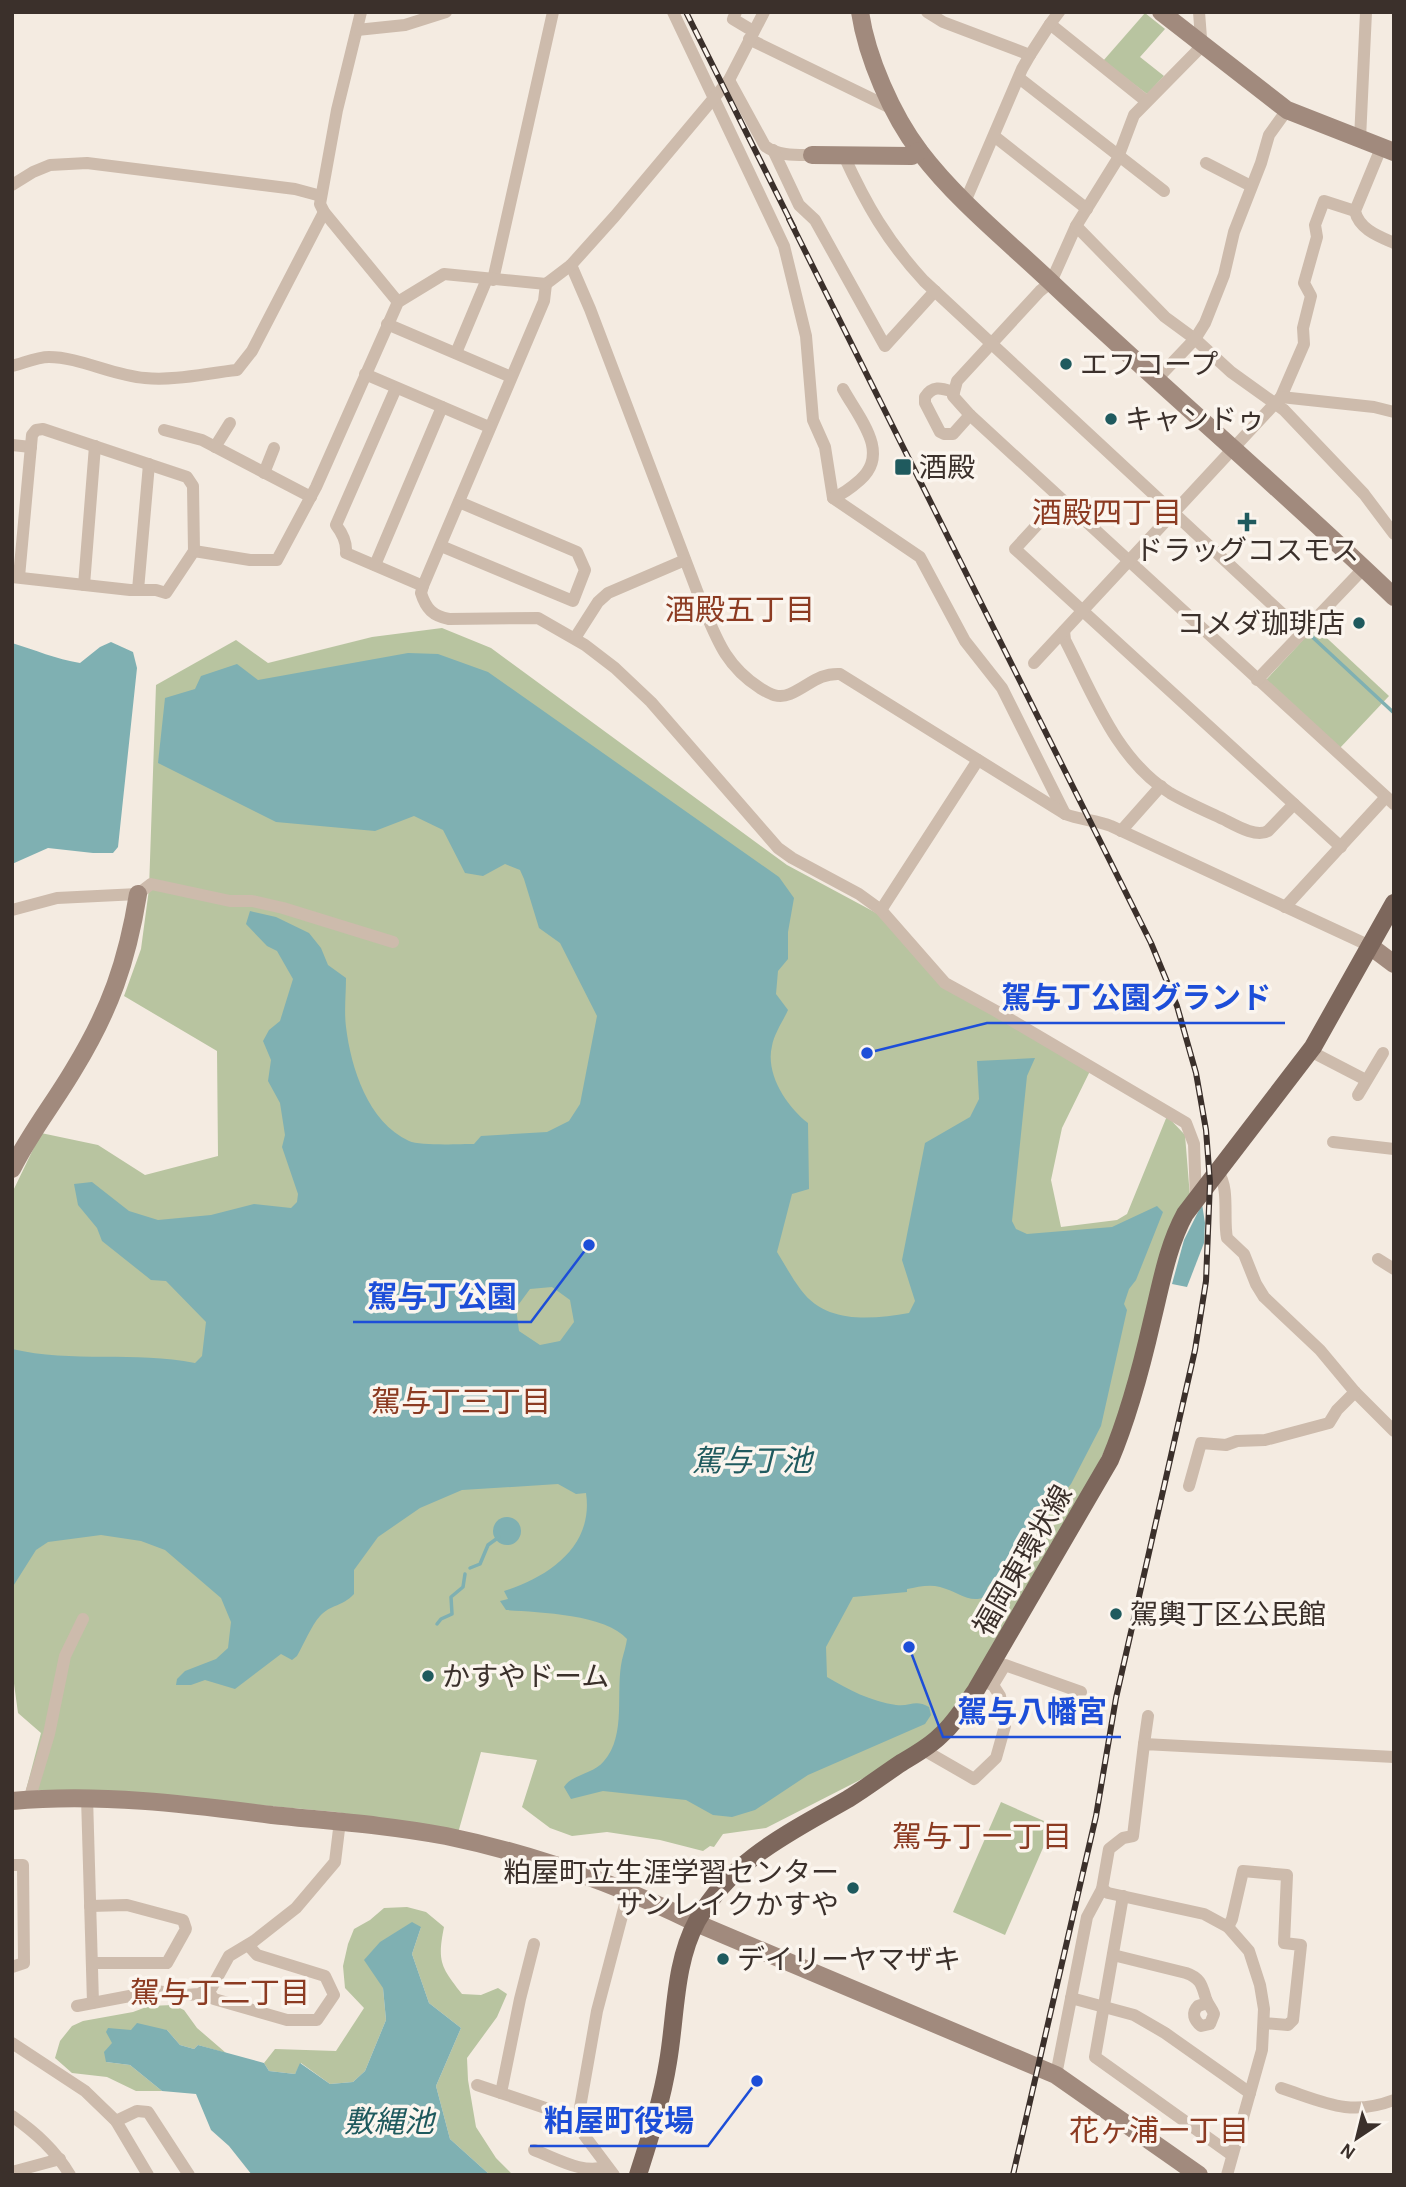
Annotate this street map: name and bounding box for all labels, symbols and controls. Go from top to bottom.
place label: エフコープ [1080,350,1218,380]
marker: エフコープ [1058,356,1074,372]
place label: キャンドゥ [1125,406,1265,435]
marker: キャンドゥ [1103,411,1119,427]
place label: 酒殿 [919,453,975,483]
marker: 酒殿 [893,457,913,477]
district label: 酒殿四丁目 [1032,498,1182,529]
marker: ドラッグコスモス [1239,514,1255,530]
place label: ドラッグコスモス [1135,536,1359,566]
district label: 酒殿五丁目 [665,595,815,626]
place label: コメダ珈琲店 [1177,609,1345,639]
marker: コメダ珈琲店 [1351,615,1367,631]
callout: 駕与丁公園グランド [987,972,1285,1023]
text: 駕与丁公園グランド [1001,982,1271,1014]
callout: 駕与丁公園 [353,1271,531,1322]
text: 駕与丁公園 [367,1281,517,1313]
district label: 駕与丁三丁目 [371,1386,551,1418]
water label: 駕与丁池 [692,1445,815,1477]
street label: 福岡東環状線 [968,1480,1078,1641]
place label: 駕輿丁区公民館 [1130,1600,1326,1630]
marker: 駕輿丁区公民館 [1108,1606,1124,1622]
place label: かすやドーム [442,1663,609,1692]
marker: かすやドーム [420,1668,436,1684]
callout: 駕与八幡宮 [943,1686,1121,1737]
text: 駕与八幡宮 [957,1696,1107,1728]
district label: 駕与丁一丁目 [892,1821,1072,1853]
place label: 粕屋町立生涯学習センター サンレイクかすや [503,1858,839,1920]
marker: 粕屋町立生涯学習センター サンレイクかすや [845,1880,861,1896]
place label: デイリーヤマザキ [737,1945,961,1975]
marker: デイリーヤマザキ [715,1951,731,1967]
district label: 駕与丁二丁目 [130,1977,310,2009]
callout: 粕屋町役場 [530,2095,708,2146]
north arrow [1322,2103,1392,2173]
text: 粕屋町役場 [544,2105,694,2137]
water label: 敷縄池 [344,2106,437,2138]
district label: 花ヶ浦一丁目 [1069,2115,1249,2147]
text: N [1337,2139,1359,2162]

